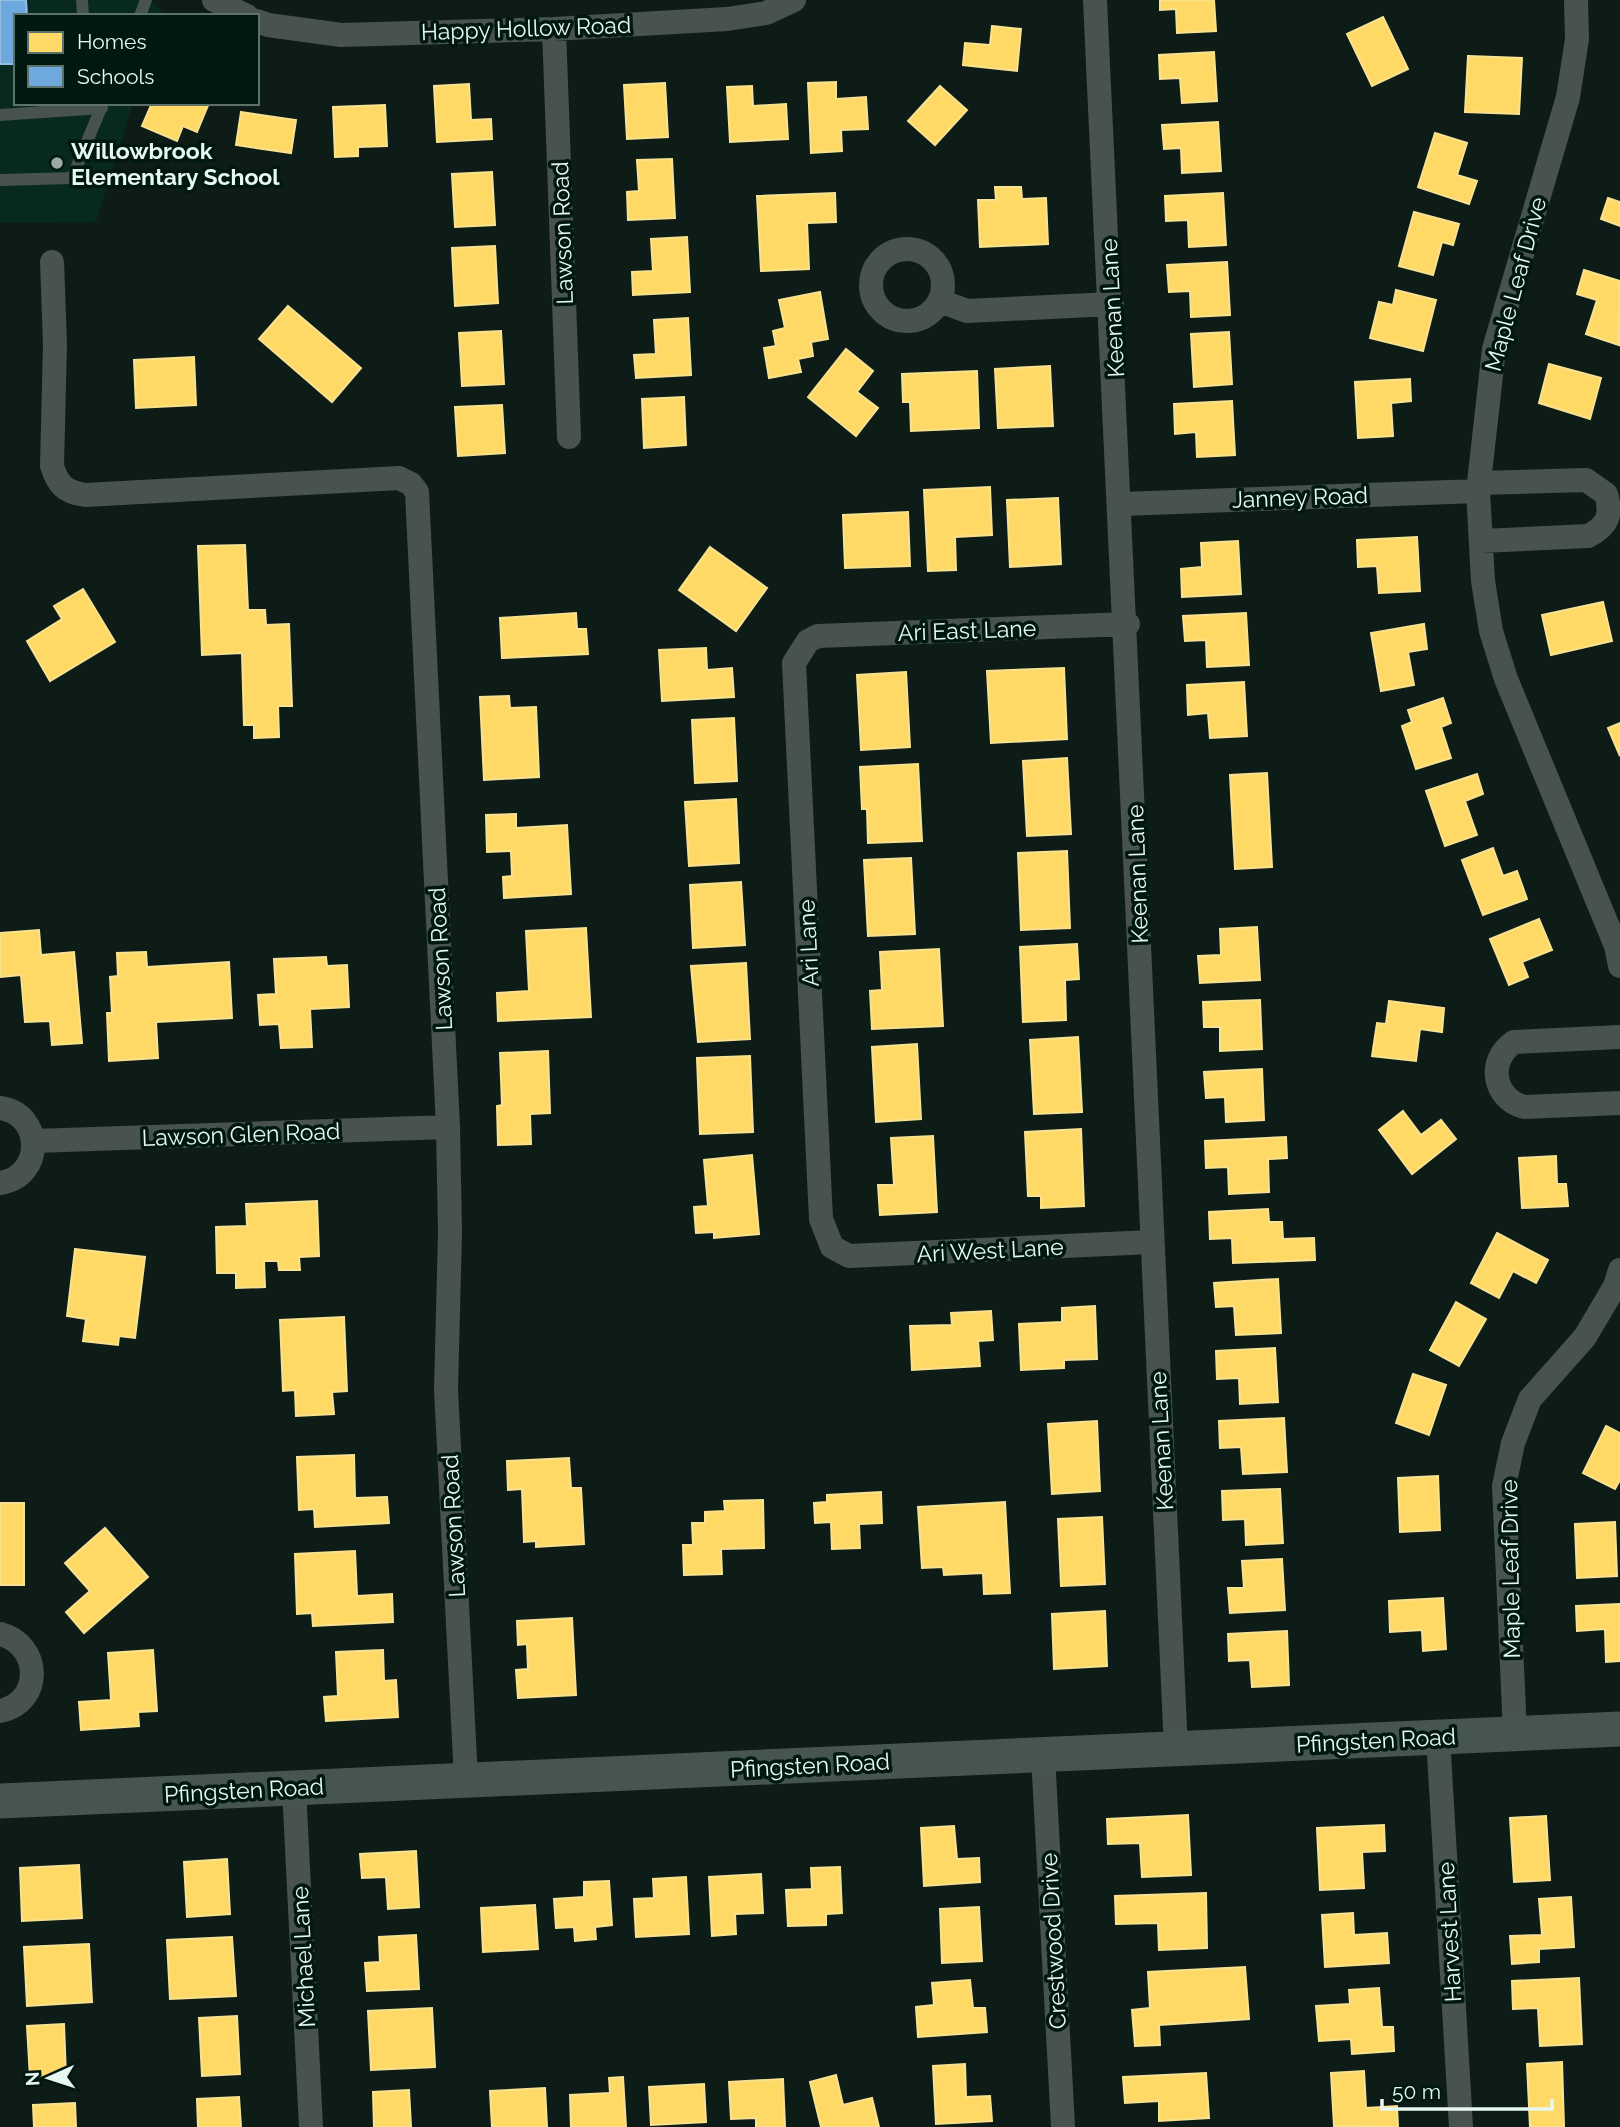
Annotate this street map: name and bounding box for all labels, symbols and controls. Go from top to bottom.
street label: Happy Hollow Road [420,11,632,45]
legend [14,14,259,105]
text: Homes [77,29,147,54]
text: Schools [77,64,154,89]
place label: Willowbrook Elementary School [71,137,280,190]
marker: Willowbrook Elementary School [49,155,65,171]
street label: Lawson Road [546,161,578,305]
street label: Maple Leaf Drive [1479,194,1551,374]
street label: Keenan Lane [1095,238,1129,378]
street label: Janney Road [1231,481,1369,513]
street label: Ari East Lane [897,614,1037,646]
street label: Keenan Lane [1121,804,1153,944]
street label: Lawson Road [423,887,457,1031]
street label: Ari Lane [792,899,824,987]
street label: Lawson Glen Road [141,1117,341,1151]
street label: Ari West Lane [916,1233,1064,1267]
street label: Keenan Lane [1144,1371,1178,1511]
street label: Lawson Road [436,1454,470,1598]
street label: Maple Leaf Drive [1495,1479,1525,1659]
street label: Pfingsten Road [1295,1722,1457,1758]
street label: Pfingsten Road [729,1747,891,1783]
street label: Pfingsten Road [163,1772,325,1808]
street label: Crestwood Drive [1035,1852,1071,2030]
street label: Harvest Lane [1432,1861,1466,2003]
street label: Michael Lane [286,1886,320,2028]
north arrow [14,2043,84,2113]
scale bar [1382,2068,1552,2112]
text: N [21,2071,43,2087]
text: 50 m [1392,2079,1441,2104]

